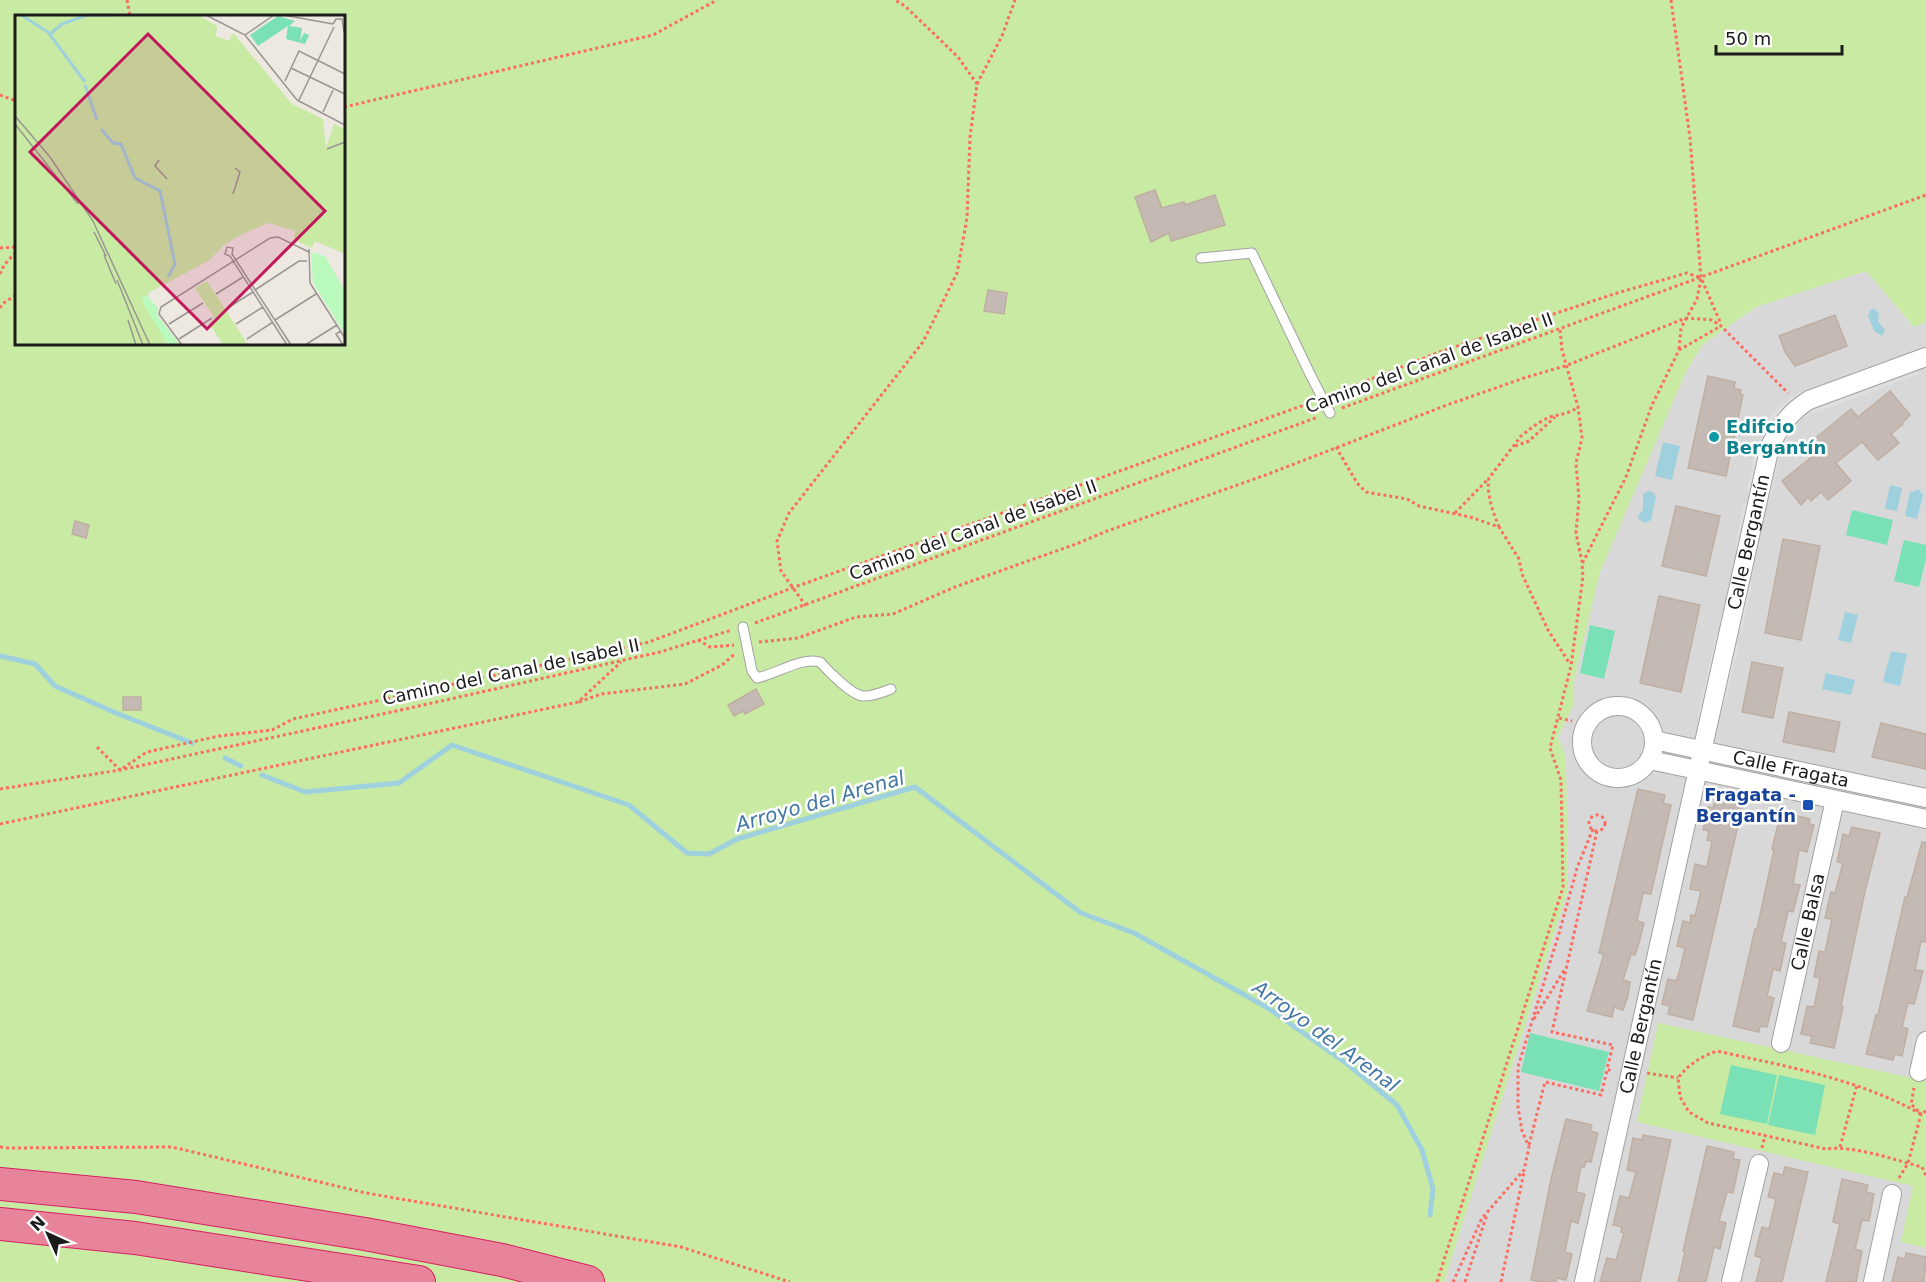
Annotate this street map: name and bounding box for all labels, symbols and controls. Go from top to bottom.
inset map [15,15,345,345]
scale bar [1716,18,1842,56]
text: 50 m [1725,28,1771,49]
street label: Camino del Canal de Isabel II [1302,308,1556,417]
place label: Edifcio Bergantín [1726,416,1826,458]
marker: Edifcio Bergantín [1707,430,1721,444]
street label: Calle Bergantín [1723,472,1773,612]
street label: Camino del Canal de Isabel II [846,475,1100,584]
street label: Camino del Canal de Isabel II [381,634,641,709]
street label: Calle Fragata [1731,746,1851,791]
water label: Arroyo del Arenal [731,765,908,837]
place label: Fragata - Bergantín [1696,784,1796,826]
marker: Fragata - Bergantín [1801,798,1815,812]
street label: Calle Balsa [1786,871,1828,973]
street label: Calle Bergantín [1615,956,1666,1096]
water label: Arroyo del Arenal [1247,974,1404,1097]
north arrow [18,1204,78,1264]
text: N [26,1212,49,1235]

